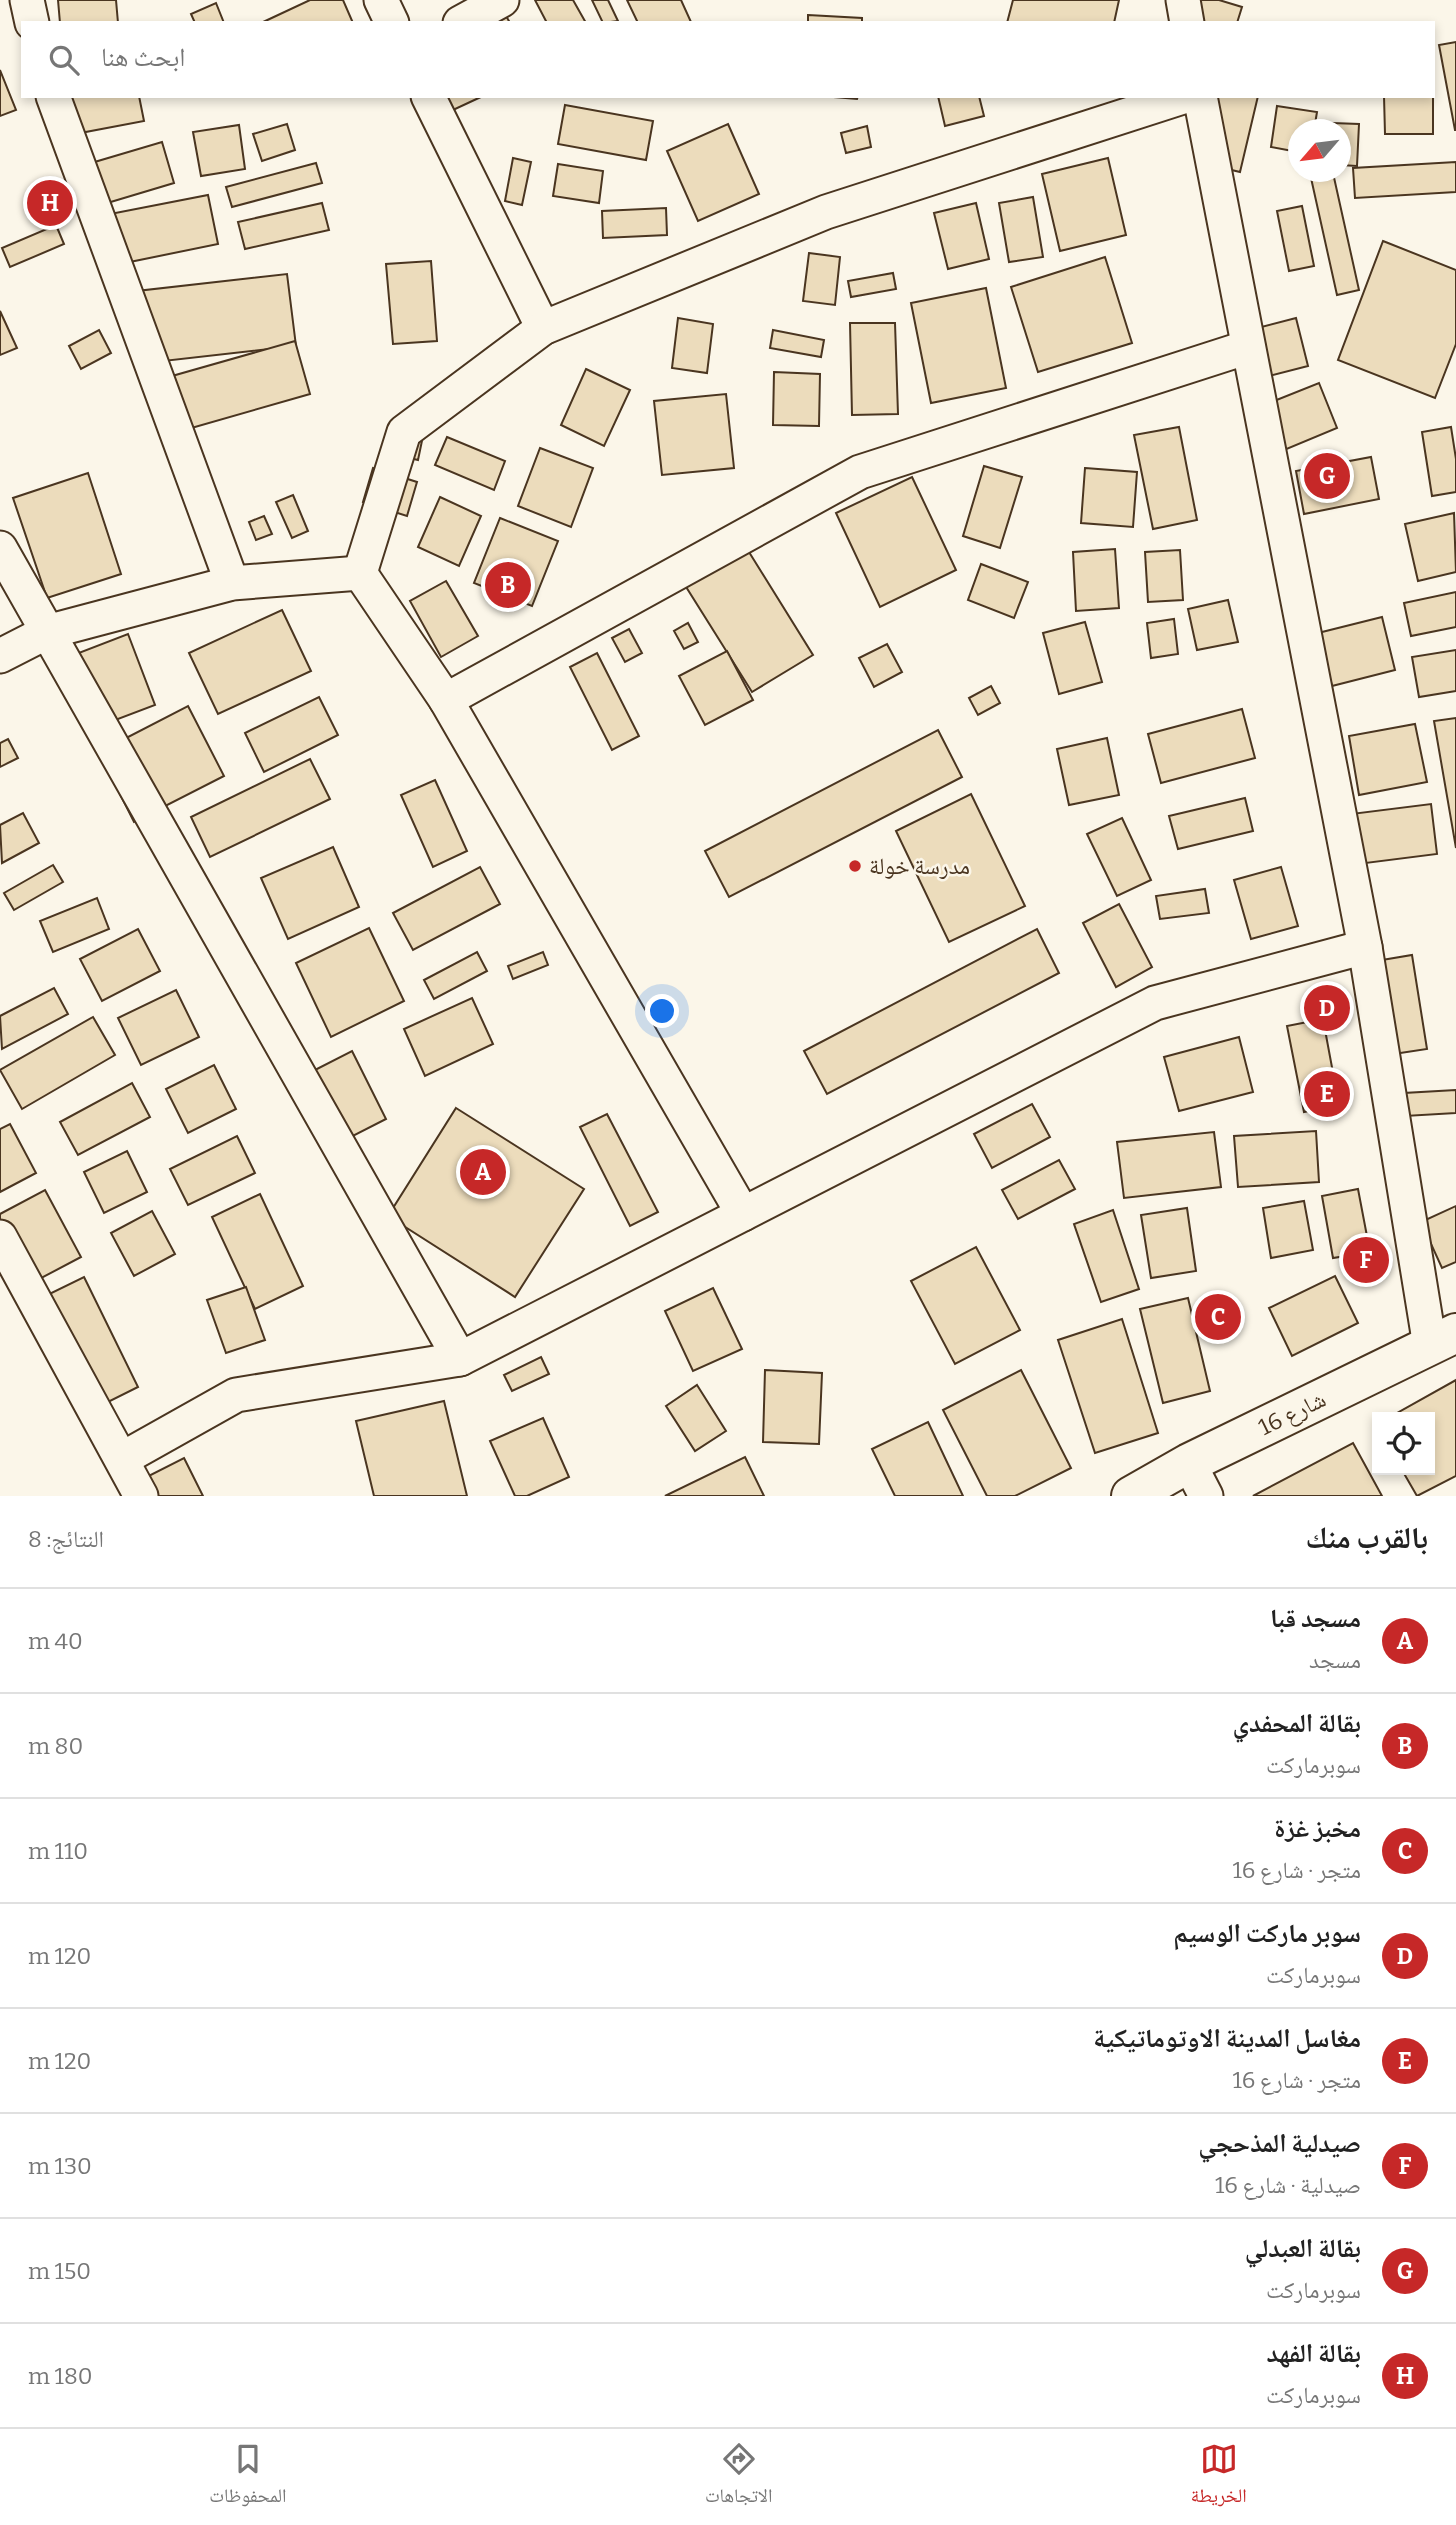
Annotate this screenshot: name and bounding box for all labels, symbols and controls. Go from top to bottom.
search box [21,21,1435,98]
icon: search [45,41,83,79]
text: ابحث هنا [101,42,185,73]
north arrow [1288,119,1351,182]
pin: H [27,177,73,229]
pin: G [1304,450,1350,502]
pin: B [485,559,531,611]
place label: مدرسة خولة [869,852,970,880]
marker: مدرسة خولة [847,858,863,874]
pin: D [1304,982,1350,1034]
your location [645,994,679,1028]
pin: E [1304,1068,1350,1120]
pin: A [460,1146,506,1198]
pin: F [1343,1234,1389,1286]
pin: C [1195,1291,1241,1343]
street label: شارع 16 [1254,1385,1331,1442]
map controls [1372,1412,1435,1475]
button: locate [1372,1412,1435,1475]
text: بالقرب منك [1306,1520,1428,1556]
text: النتائج: 8 [28,1525,104,1553]
text: مسجد قبا [1270,1603,1361,1634]
text: 40 m [28,1627,83,1655]
text: A [1397,1627,1413,1655]
text: مسجد [1309,1646,1361,1674]
text: بقالة المحفدي [1233,1708,1361,1739]
text: 80 m [28,1732,83,1760]
text: B [1398,1732,1412,1760]
text: سوبرماركت [1266,1751,1361,1779]
text: مخبز غزة [1274,1813,1361,1844]
text: 110 m [28,1837,88,1865]
text: C [1398,1837,1412,1865]
text: متجر · شارع 16 [1232,1856,1361,1884]
text: سوبر ماركت الوسيم [1173,1918,1361,1949]
text: 120 m [28,1942,91,1970]
text: D [1397,1942,1413,1970]
text: سوبرماركت [1266,1961,1361,1989]
text: مغاسل المدينة الاوتوماتيكية [1093,2023,1361,2054]
text: 120 m [28,2047,91,2075]
text: E [1398,2047,1412,2075]
text: متجر · شارع 16 [1232,2066,1361,2094]
text: صيدلية المذحجي [1198,2128,1361,2159]
text: 130 m [28,2152,92,2180]
text: F [1399,2152,1411,2180]
text: صيدلية · شارع 16 [1215,2171,1361,2199]
text: بقالة العبدلي [1245,2233,1361,2264]
text: 150 m [28,2257,91,2285]
text: G [1397,2257,1413,2285]
text: سوبرماركت [1266,2276,1361,2304]
text: بقالة الفهد [1267,2338,1361,2369]
text: 180 m [28,2362,92,2390]
text: H [1396,2362,1414,2390]
text: سوبرماركت [1266,2381,1361,2409]
tab: المحفوظات [209,2440,287,2514]
tab: الاتجاهات [705,2440,772,2514]
tab: الخريطة [1191,2440,1247,2514]

